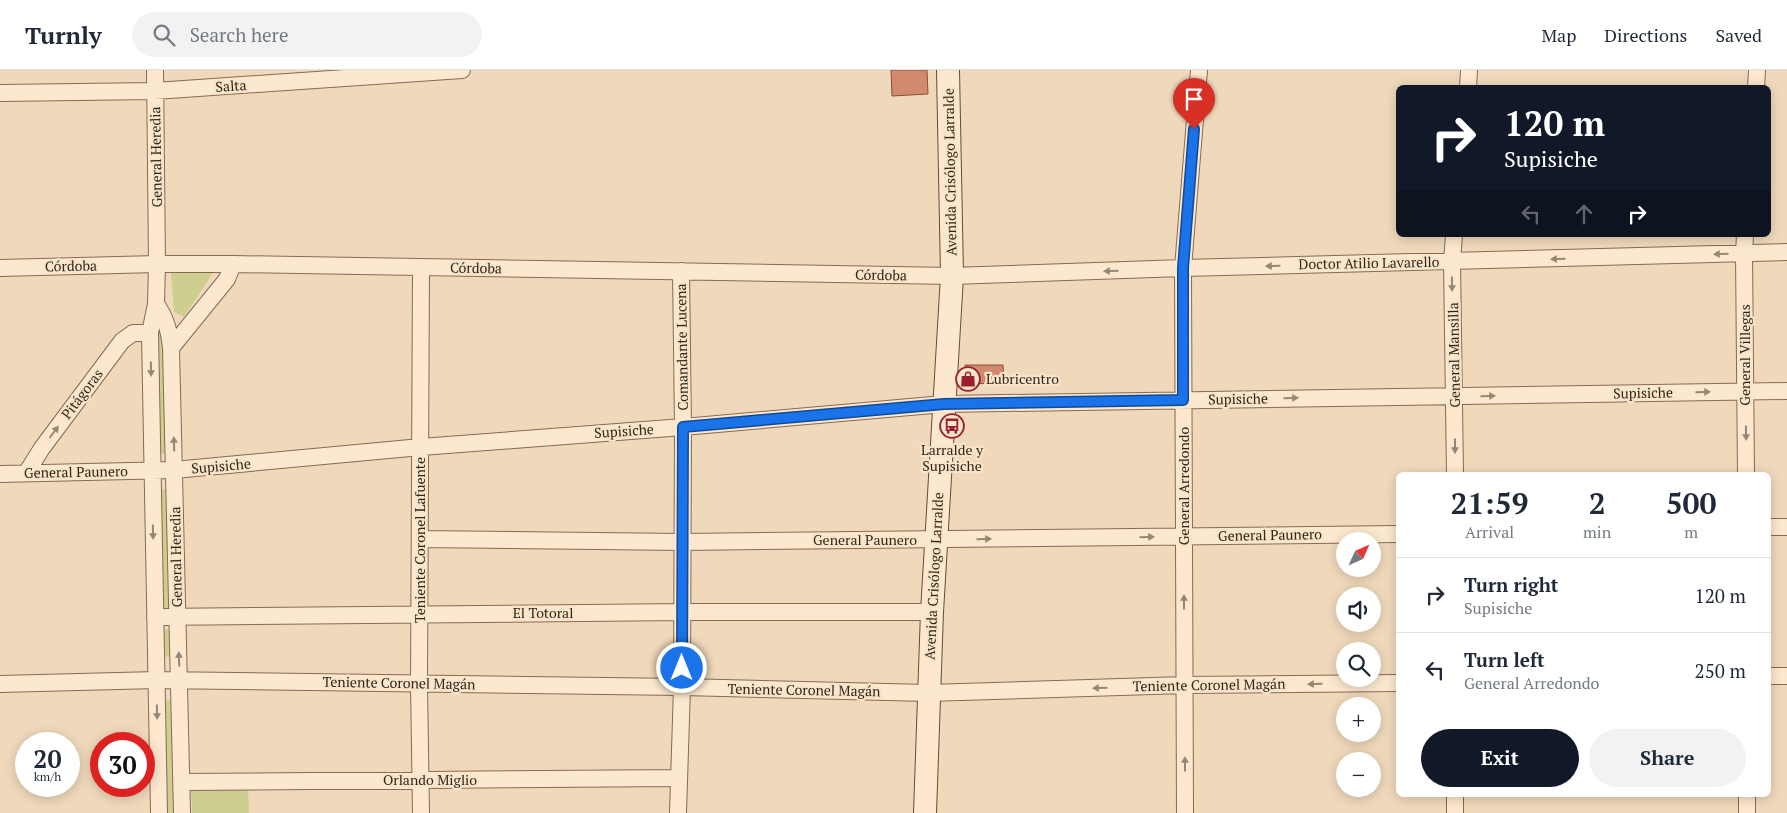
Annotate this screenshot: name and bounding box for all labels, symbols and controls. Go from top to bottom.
search box [132,12,482,57]
text: Turnly [25,19,102,51]
icon: search [150,21,178,49]
text: Search here [190,22,288,47]
text: Map [1541,23,1576,47]
text: Directions [1604,23,1687,47]
text: Saved [1715,23,1762,47]
street label: Salta [215,75,247,96]
pin [1173,78,1215,129]
icon: arrive [1180,85,1208,113]
street label: Avenida Crisólogo Larralde [939,88,960,256]
text: 120 m [1504,100,1605,146]
icon: right [1421,105,1486,170]
street label: General Heredia [145,106,166,208]
text: Supisiche [1504,144,1598,173]
icon: left [1517,200,1545,228]
icon: ahead [1570,200,1598,228]
icon: right [1623,200,1651,228]
one-way arrow [1713,250,1729,258]
street label: Doctor Atilio Lavarello [1298,252,1440,273]
one-way arrow [1550,255,1566,263]
street label: Córdoba [45,256,97,275]
street label: Córdoba [450,258,502,277]
one-way arrow [1265,262,1281,270]
street label: Córdoba [855,265,907,284]
one-way arrow [1103,267,1119,275]
one-way arrow [1449,276,1457,292]
street label: Comandante Lucena [671,283,692,411]
street label: General Mansilla [1443,302,1464,408]
street label: General Villegas [1735,304,1754,406]
one-way arrow [147,362,155,378]
street label: Pitágoras [56,365,107,423]
shop icon: Lubricentro [955,366,981,392]
place label: Lubricentro [986,369,1059,388]
street label: Supisiche [1613,382,1673,403]
street label: Supisiche [1208,388,1268,409]
one-way arrow [1695,388,1711,396]
one-way arrow [1480,392,1496,400]
one-way arrow [1283,394,1299,402]
bus stop icon: Larralde y Supisiche [939,413,965,439]
street label: Supisiche [594,419,654,442]
one-way arrow [49,425,59,439]
street label: General Arredondo [1174,426,1193,545]
one-way arrow [1742,426,1750,442]
one-way arrow [169,436,177,452]
one-way arrow [1451,438,1459,454]
place label: Larralde y Supisiche [921,440,984,475]
street label: Supisiche [190,453,252,478]
street label: Teniente Coronel Lafuente [410,457,429,623]
street label: General Paunero [24,461,128,482]
text: 21:59 [1450,483,1529,523]
text: 2 [1589,483,1606,523]
text: 500 [1666,483,1717,523]
street label: Avenida Crisólogo Larralde [920,492,947,660]
street label: General Heredia [165,506,186,608]
text: Arrival [1465,521,1514,543]
text: min [1583,521,1611,543]
text: m [1684,521,1698,543]
one-way arrow [150,524,158,540]
street label: General Paunero [1218,524,1322,545]
street label: General Paunero [813,530,917,549]
north arrow [1336,532,1381,578]
map controls [1336,532,1381,797]
one-way arrow [1139,533,1155,541]
one-way arrow [976,535,992,543]
text: Turn right [1464,572,1558,597]
icon: right [1421,581,1449,609]
text: 120 m [1695,583,1746,608]
button: sound [1336,587,1381,632]
one-way arrow [1180,594,1188,610]
text: Supisiche [1464,597,1532,619]
street label: El Totoral [513,603,573,622]
position arrow [655,641,707,693]
button: search [1336,642,1381,687]
text: Turn left [1464,647,1545,672]
one-way arrow [174,651,182,667]
icon: left [1421,656,1449,684]
text: 250 m [1695,658,1746,683]
street label: Teniente Coronel Magán [322,672,476,693]
text: General Arredondo [1464,672,1599,694]
street label: Teniente Coronel Magán [1132,674,1286,695]
street label: Teniente Coronel Magán [727,679,881,700]
one-way arrow [1307,680,1323,688]
one-way arrow [1092,684,1108,692]
button: + [1336,697,1381,742]
one-way arrow [153,704,161,720]
button: Exit [1421,729,1579,787]
button: Share [1589,729,1746,787]
speed limit sign: 30 [90,732,155,797]
text: 20 [33,742,62,775]
button: − [1336,752,1381,797]
one-way arrow [1181,756,1189,772]
text: km/h [34,769,61,784]
street label: Orlando Miglio [383,770,477,789]

